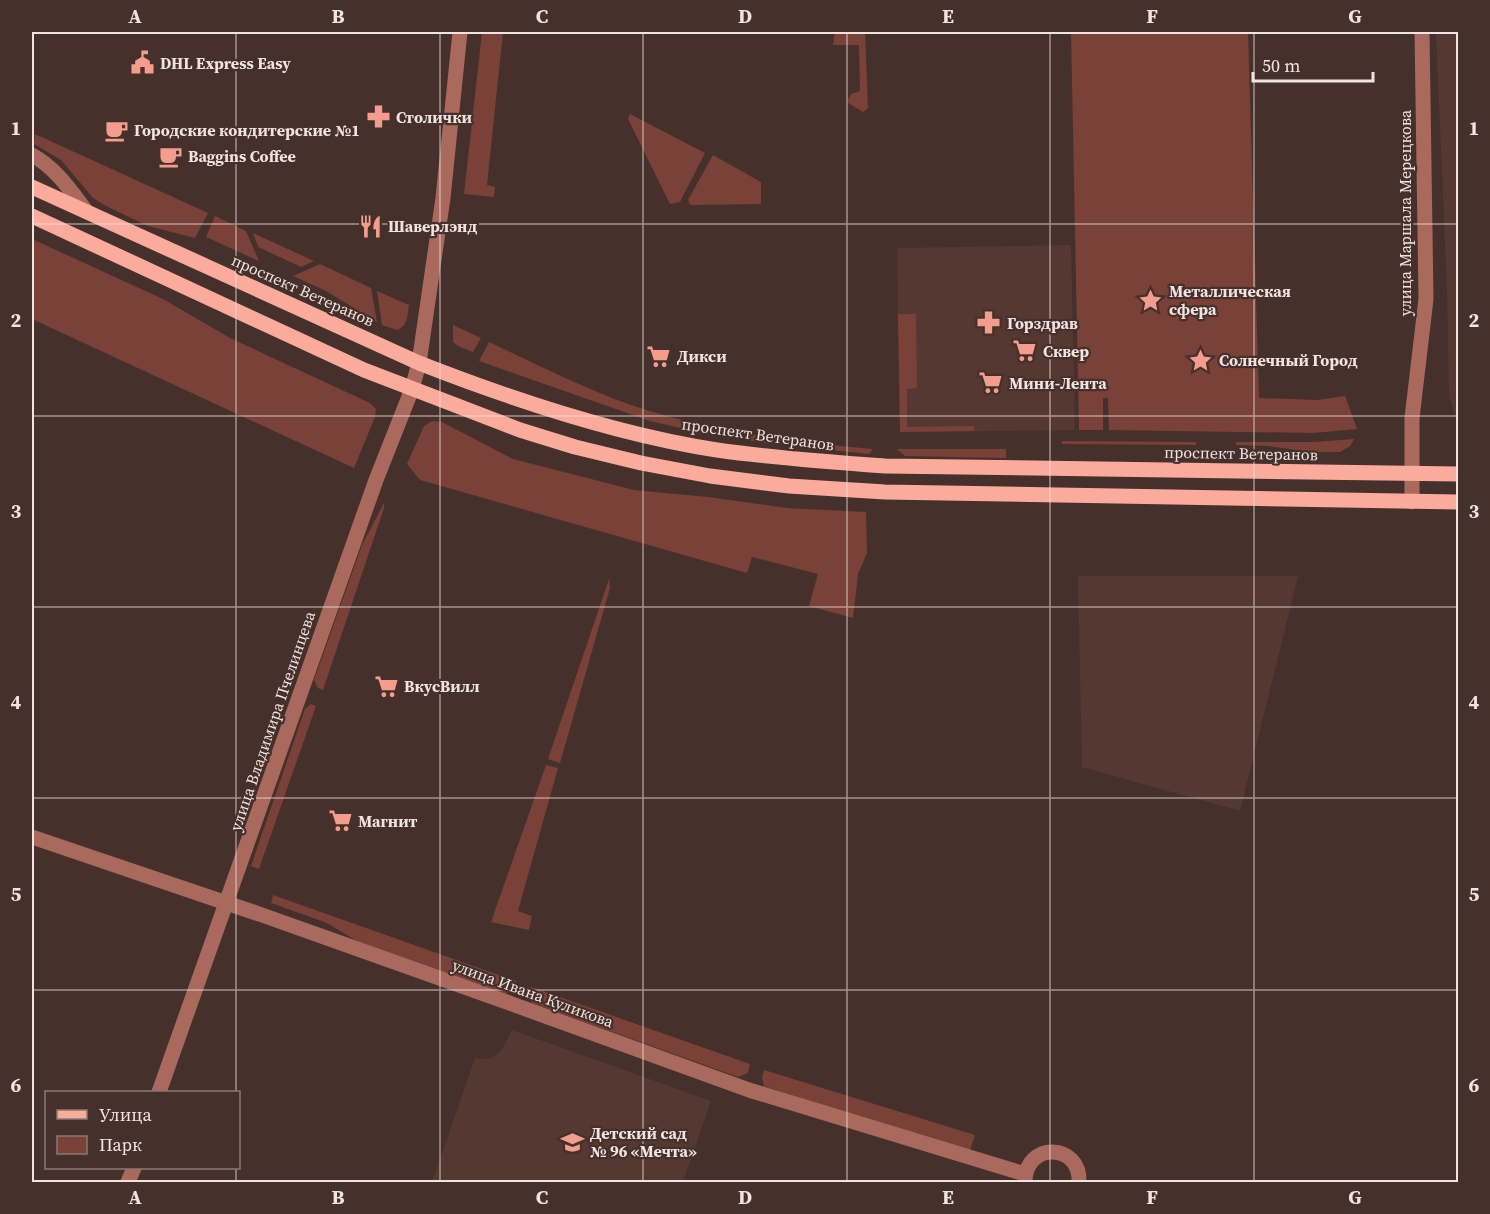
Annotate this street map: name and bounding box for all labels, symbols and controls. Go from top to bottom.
text: A [128,2,142,30]
text: B [331,2,345,30]
text: C [536,2,548,30]
text: D [738,2,752,30]
text: E [942,2,954,30]
text: F [1146,2,1158,30]
text: G [1348,2,1362,30]
scale bar [1253,45,1373,83]
public building icon: DHL Express Easy [129,50,155,76]
place label: DHL Express Easy [160,52,291,74]
text: 50 m [1262,53,1300,78]
pharmacy icon: Столички [365,104,391,130]
place label: Столички [396,106,473,128]
street label: улица Маршала Мерецкова [1394,109,1416,316]
text: 1 [11,114,21,142]
text: 1 [1469,114,1479,142]
cafe icon: Городские кондитерские №1 [103,117,129,143]
place label: Городские кондитерские №1 [134,119,360,141]
cafe icon: Baggins Coffee [157,143,183,169]
place label: Baggins Coffee [188,145,296,167]
restaurant icon: Шаверлэнд [357,213,383,239]
place label: Шаверлэнд [388,215,477,237]
street label: проспект Ветеранов [228,249,378,331]
place label: Металлическая сфера [1169,280,1291,320]
place icon: Металлическая сфера [1138,287,1164,313]
text: 2 [11,306,22,334]
text: 2 [1469,306,1480,334]
pharmacy icon: Горздрав [976,310,1002,336]
place label: Горздрав [1007,312,1078,334]
supermarket icon: Сквер [1012,338,1038,364]
place label: Сквер [1043,340,1089,362]
supermarket icon: Дикси [646,343,672,369]
place label: Дикси [677,345,727,367]
place icon: Солнечный Город [1188,347,1214,373]
place label: Солнечный Город [1219,349,1358,371]
supermarket icon: Мини-Лента [978,370,1004,396]
place label: Мини-Лента [1009,372,1107,394]
street label: проспект Ветеранов [680,412,836,456]
street label: проспект Ветеранов [1164,441,1318,465]
text: 3 [11,497,22,525]
text: 3 [1469,497,1480,525]
street label: улица Владимира Пчелинцева [224,607,320,834]
supermarket icon: ВкусВилл [373,673,399,699]
place label: ВкусВилл [404,675,480,697]
text: 4 [11,688,22,716]
text: 4 [1469,688,1480,716]
supermarket icon: Магнит [327,808,353,834]
place label: Магнит [358,810,418,832]
text: 5 [11,880,22,908]
text: 5 [1469,880,1480,908]
street label: улица Ивана Куликова [449,954,618,1033]
text: 6 [11,1071,22,1099]
text: 6 [1469,1071,1480,1099]
legend [45,1091,240,1169]
text: Улица [99,1102,152,1127]
place label: Детский сад № 96 «Мечта» [590,1122,697,1162]
school or university icon: Детский сад № 96 «Мечта» [559,1129,585,1155]
text: Парк [99,1132,142,1157]
text: A [128,1183,142,1211]
text: B [331,1183,345,1211]
text: C [536,1183,548,1211]
text: D [738,1183,752,1211]
text: E [942,1183,954,1211]
text: F [1146,1183,1158,1211]
text: G [1348,1183,1362,1211]

